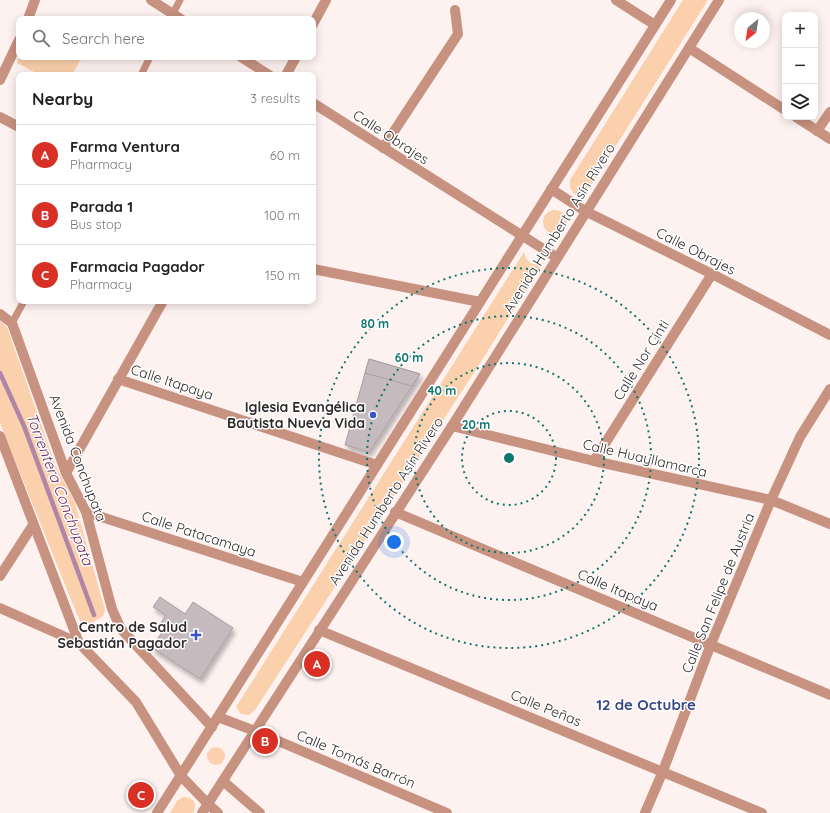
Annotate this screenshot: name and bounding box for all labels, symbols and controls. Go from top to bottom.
north arrow [734,12,770,48]
map controls [782,12,818,120]
button: + [782,12,818,48]
search box [16,16,316,60]
icon: search [30,27,52,49]
text: Search here [62,29,145,48]
button: − [782,48,818,84]
button: layers [782,84,818,120]
text: Nearby [32,88,93,109]
text: 3 results [250,90,300,106]
street label: Calle Obrajes [350,106,432,168]
text: Farma Ventura [70,137,180,156]
street label: Avenida Humberto Asín Rivero [499,140,619,316]
text: A [41,147,49,163]
text: 60 m [270,147,300,163]
text: Pharmacy [70,156,132,172]
text: Parada 1 [70,197,133,216]
text: B [41,207,49,223]
text: 100 m [264,207,300,223]
text: Bus stop [70,216,122,232]
street label: Calle Obrajes [653,223,739,279]
text: Farmacia Pagador [70,257,205,276]
text: C [41,267,49,283]
text: 150 m [265,267,300,283]
text: Pharmacy [70,276,132,292]
text: 80 m [361,316,389,331]
street label: Calle Nor Cinti [609,316,673,404]
text: 60 m [395,350,423,365]
street label: Calle Itapaya [128,360,216,404]
text: 40 m [428,383,456,398]
street label: Avenida Conchupata [45,392,111,524]
place label: Iglesia Evangélica Bautista Nueva Vida [227,398,365,432]
water label: Torrentera Conchupata [22,410,98,569]
marker: Iglesia Evangélica Bautista Nueva Vida [368,410,378,420]
street label: Avenida Humberto Asín Rivero [325,413,447,589]
text: 20 m [462,417,490,432]
street label: Calle Huayllamarca [581,435,709,481]
centre of rings [502,451,516,465]
street label: Calle Patacamaya [140,507,258,561]
street label: Calle San Felipe de Austria [678,510,758,676]
your location [384,532,404,552]
street label: Calle Itapaya [575,565,661,615]
place label: Centro de Salud Sebastián Pagador [58,618,187,652]
marker: Centro de Salud Sebastián Pagador [190,629,202,641]
pin: A [304,649,330,679]
street label: Calle Peñas [508,686,584,730]
district label: 12 de Octubre [596,695,696,714]
pin: B [252,726,278,756]
street label: Calle Tomás Barrón [294,726,418,792]
pin: C [128,780,154,810]

